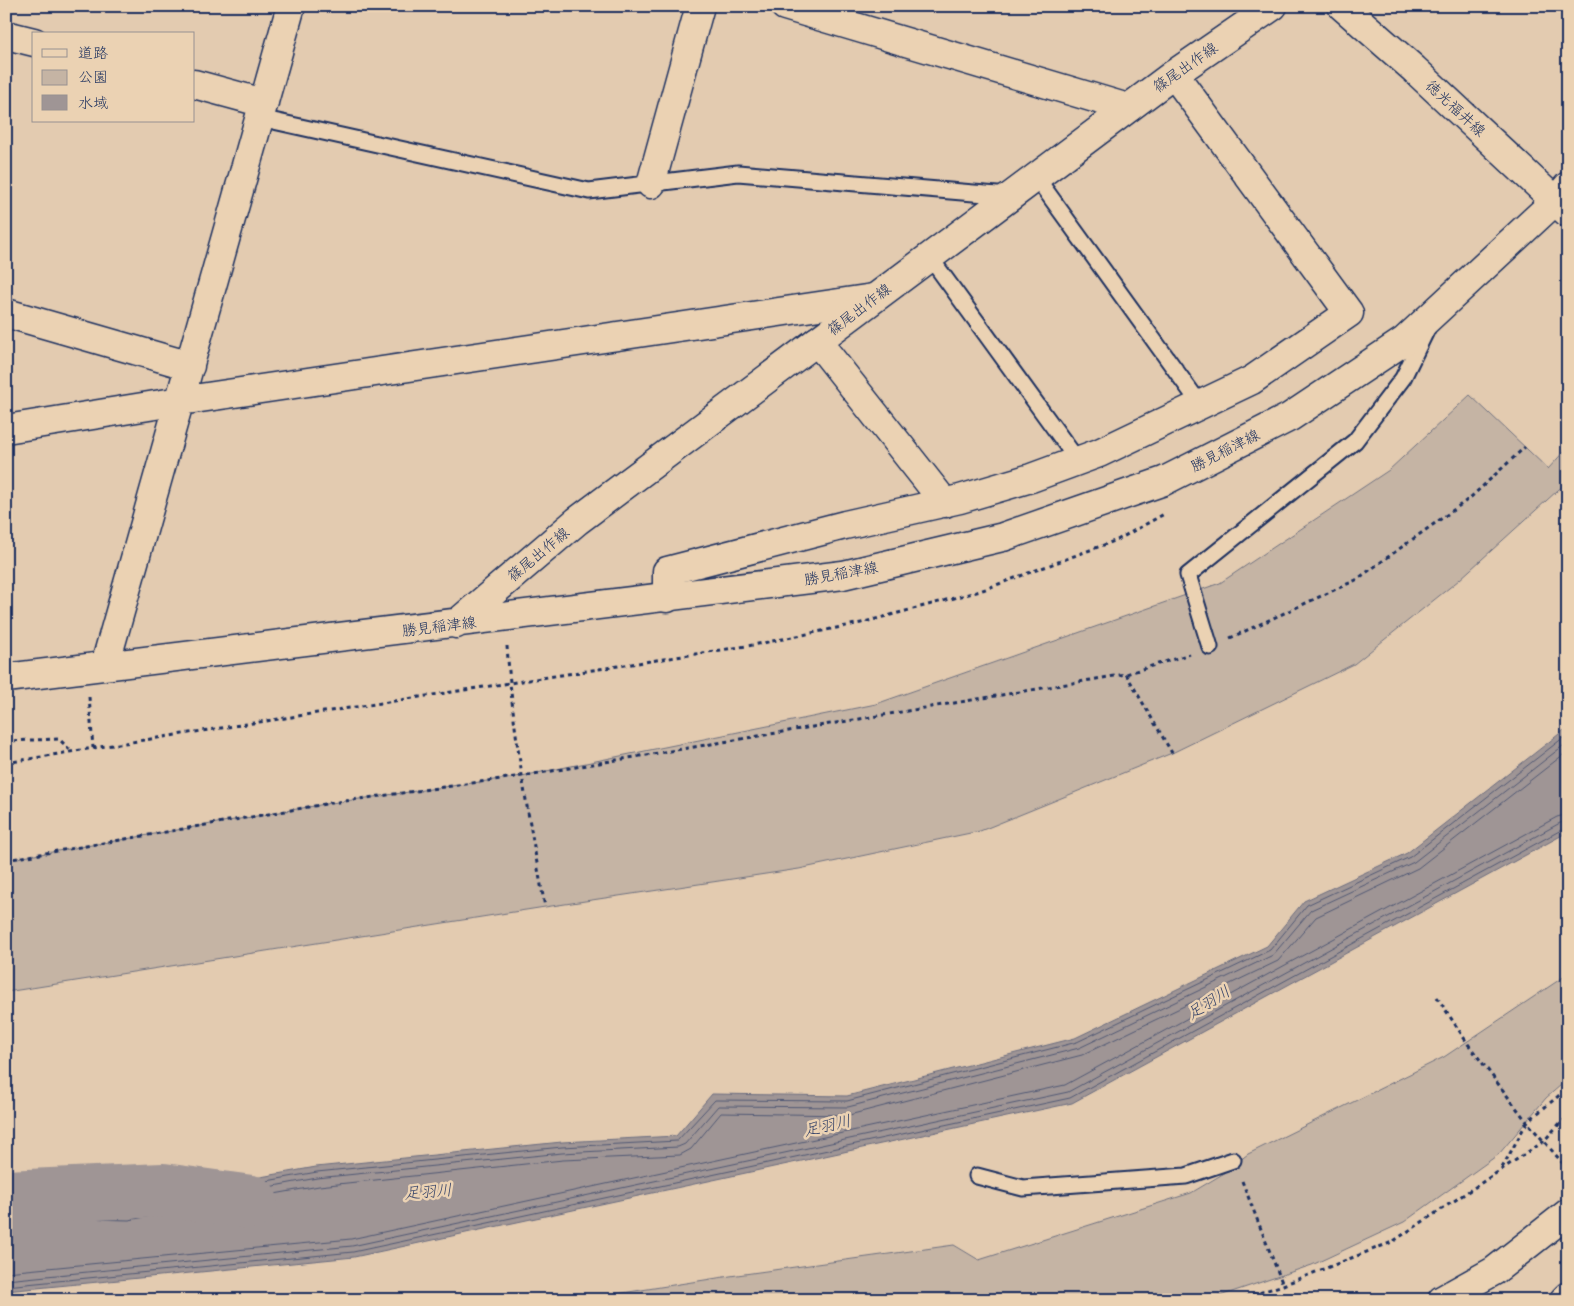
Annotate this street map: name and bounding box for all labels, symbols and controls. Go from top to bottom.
legend [32,32,195,122]
street label: 篠尾出作線 [1149,38,1221,96]
text: 道路 [78,43,108,62]
text: 公園 [78,67,108,86]
street label: 徳光福井線 [1422,75,1490,141]
text: 水域 [78,93,108,112]
street label: 篠尾出作線 [823,279,895,339]
street label: 勝見稲津線 [1187,425,1263,475]
street label: 篠尾出作線 [503,523,573,585]
street label: 勝見稲津線 [802,557,880,589]
street label: 勝見稲津線 [401,612,477,640]
water label: 足羽川 [1182,981,1234,1023]
water label: 足羽川 [801,1110,853,1140]
water label: 足羽川 [403,1179,453,1203]

